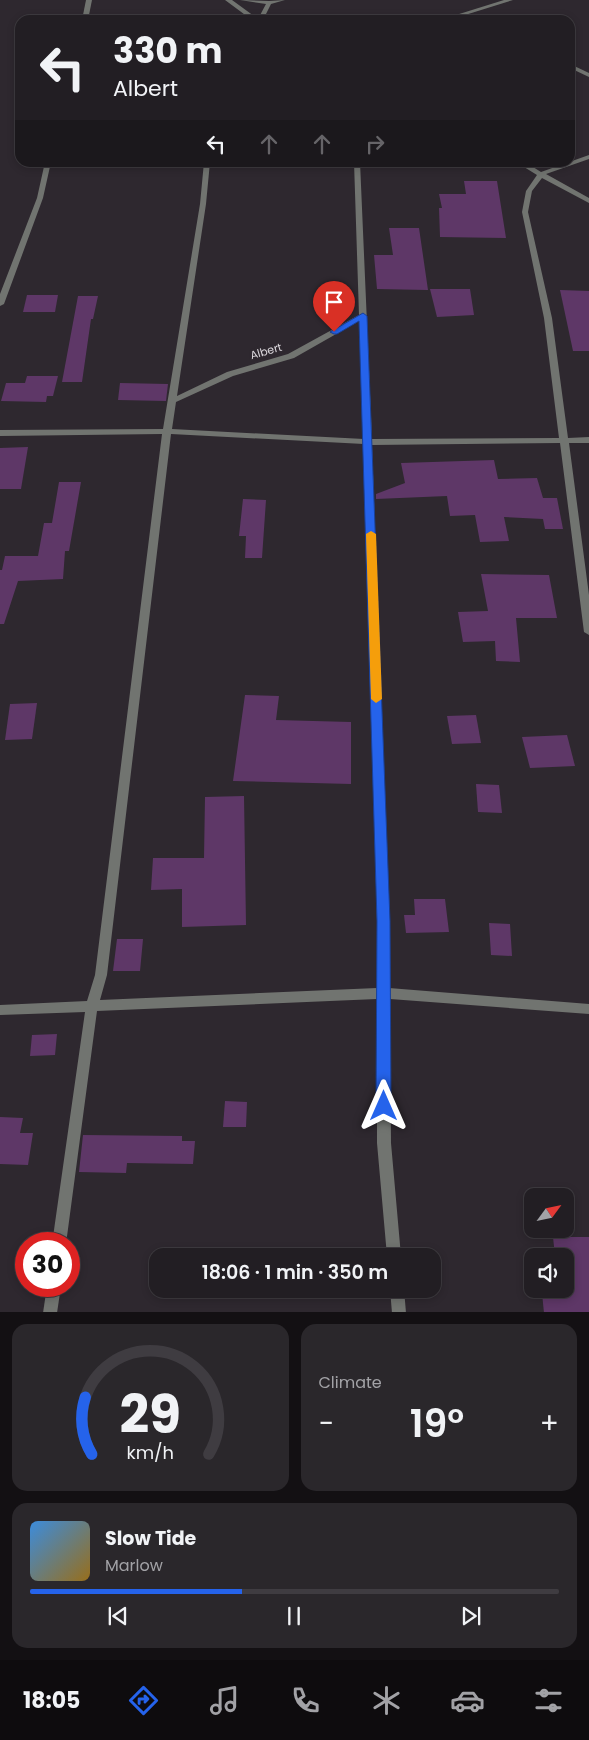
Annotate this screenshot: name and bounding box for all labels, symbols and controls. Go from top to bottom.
text: 330 m [113,26,223,75]
icon: left [30,35,95,100]
text: Albert [113,73,178,104]
icon: left [202,130,230,158]
icon: ahead [255,130,283,158]
icon: ahead [308,130,336,158]
icon: right [361,130,389,158]
pin [313,281,355,332]
icon: arrive [320,288,348,316]
street label: Albert [248,339,284,363]
position arrow [357,1079,409,1131]
north arrow [524,1188,574,1238]
map controls [524,1188,574,1298]
speed limit sign: 30 [15,1232,80,1297]
button: sound [524,1248,574,1298]
text: 18:06 · 1 min · 350 m [202,1259,388,1286]
text: Climate [319,1371,382,1394]
text: 29 [119,1378,181,1451]
text: 19° [410,1397,464,1450]
text: − [319,1404,334,1443]
text: + [540,1404,559,1443]
text: km/h [126,1440,174,1465]
text: Slow Tide [105,1525,196,1552]
text: Marlow [105,1554,163,1577]
icon: previous [104,1602,132,1630]
icon: pause [280,1602,308,1630]
icon: next [457,1602,485,1630]
icon: directions [126,1683,161,1718]
icon: music [207,1683,242,1718]
icon: phone [288,1683,323,1718]
icon: climate [369,1683,404,1718]
icon: car [450,1683,485,1718]
icon: filters [531,1683,566,1718]
text: 18:05 [23,1685,80,1716]

